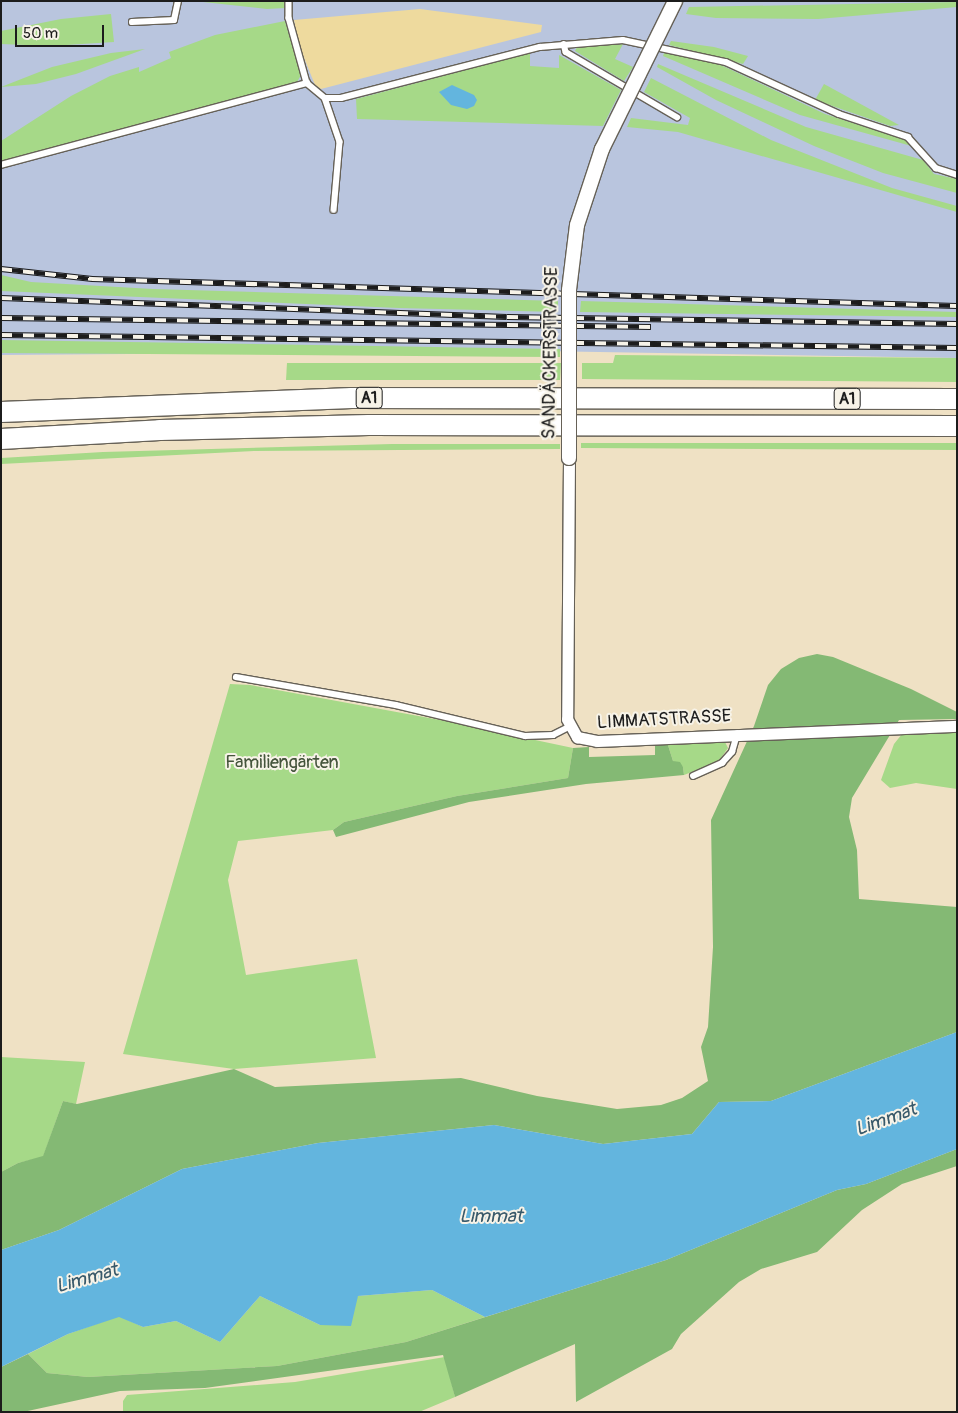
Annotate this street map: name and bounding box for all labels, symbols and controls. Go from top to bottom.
scale bar [18,15,106,47]
text: 50 m [23,24,58,43]
street label: SANDÄCKERSTRASSE [539,267,563,439]
road number: A1 [355,384,383,412]
road number: A1 [833,386,861,412]
street label: LIMMATSTRASSE [596,706,732,734]
park label: Familiengärten [225,752,339,774]
water label: Limmat [852,1098,920,1142]
water label: Limmat [459,1206,523,1228]
water label: Limmat [53,1259,121,1299]

